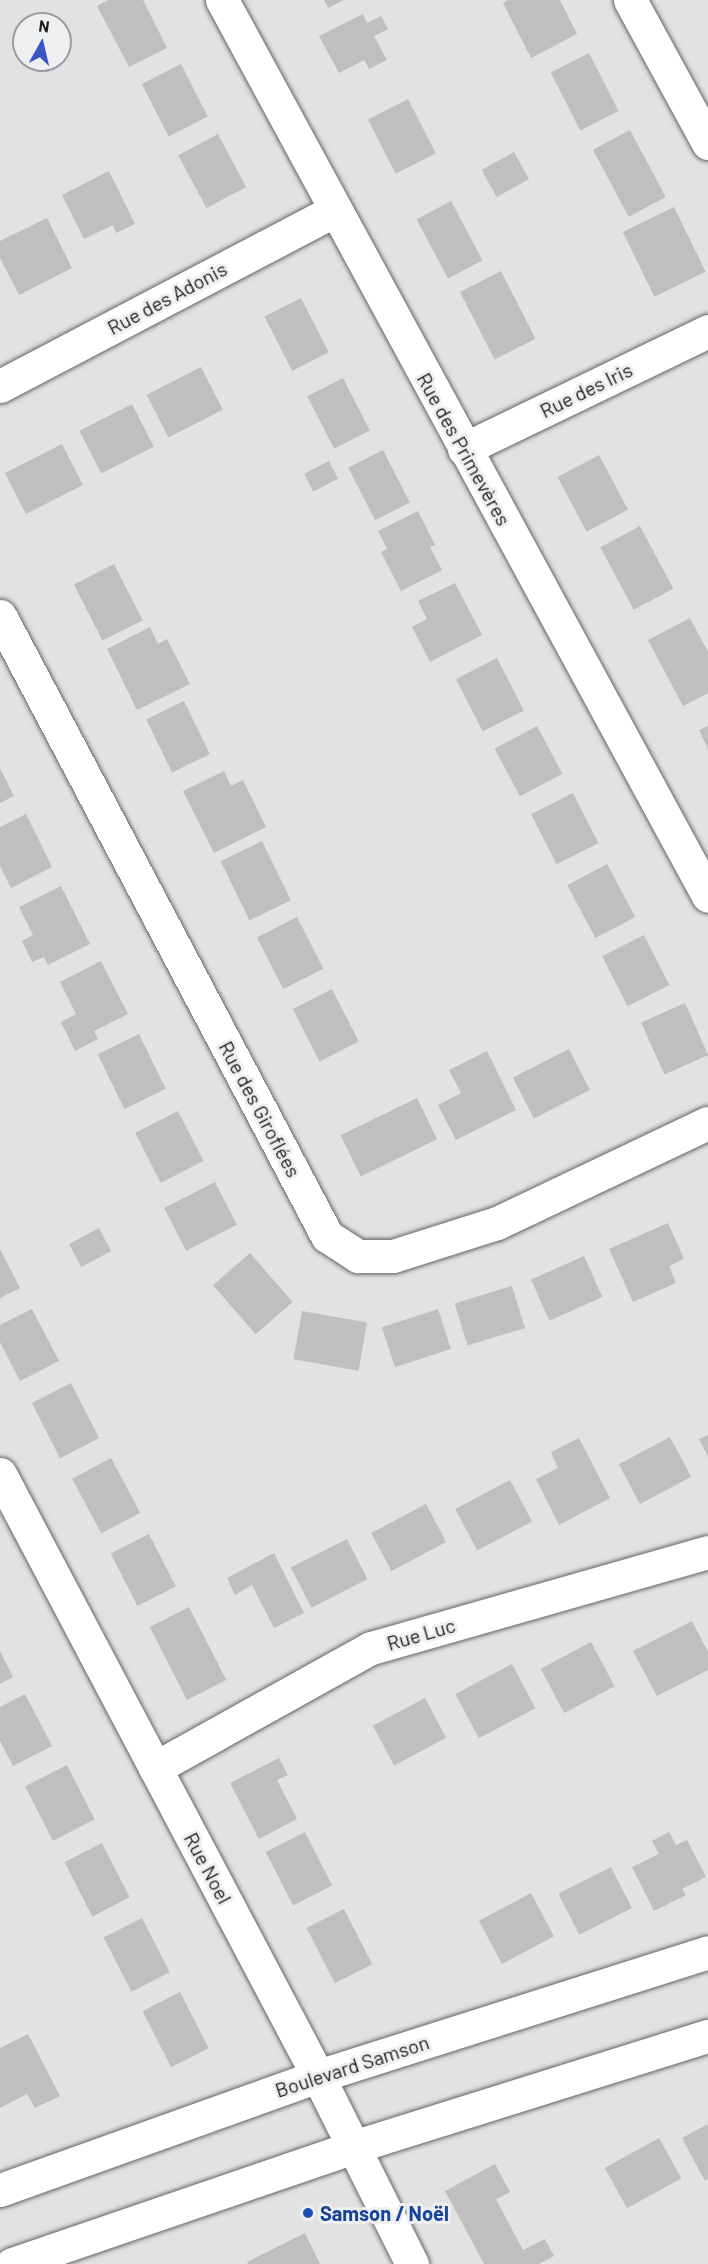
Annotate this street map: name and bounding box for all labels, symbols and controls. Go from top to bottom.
north arrow [12,12,72,72]
text: N [38,16,51,36]
street label: Rue des Adonis [103,256,231,340]
street label: Rue des Iris [536,357,636,423]
street label: Rue des Primevères [412,369,516,529]
street label: Rue des Giroflées [214,1037,306,1181]
street label: Rue Luc [384,1613,458,1655]
street label: Rue Noel [179,1828,237,1908]
street label: Boulevard Samson [272,2030,432,2102]
place label: Samson / Noël [320,2201,449,2225]
marker: Samson / Noël [301,2206,315,2220]

